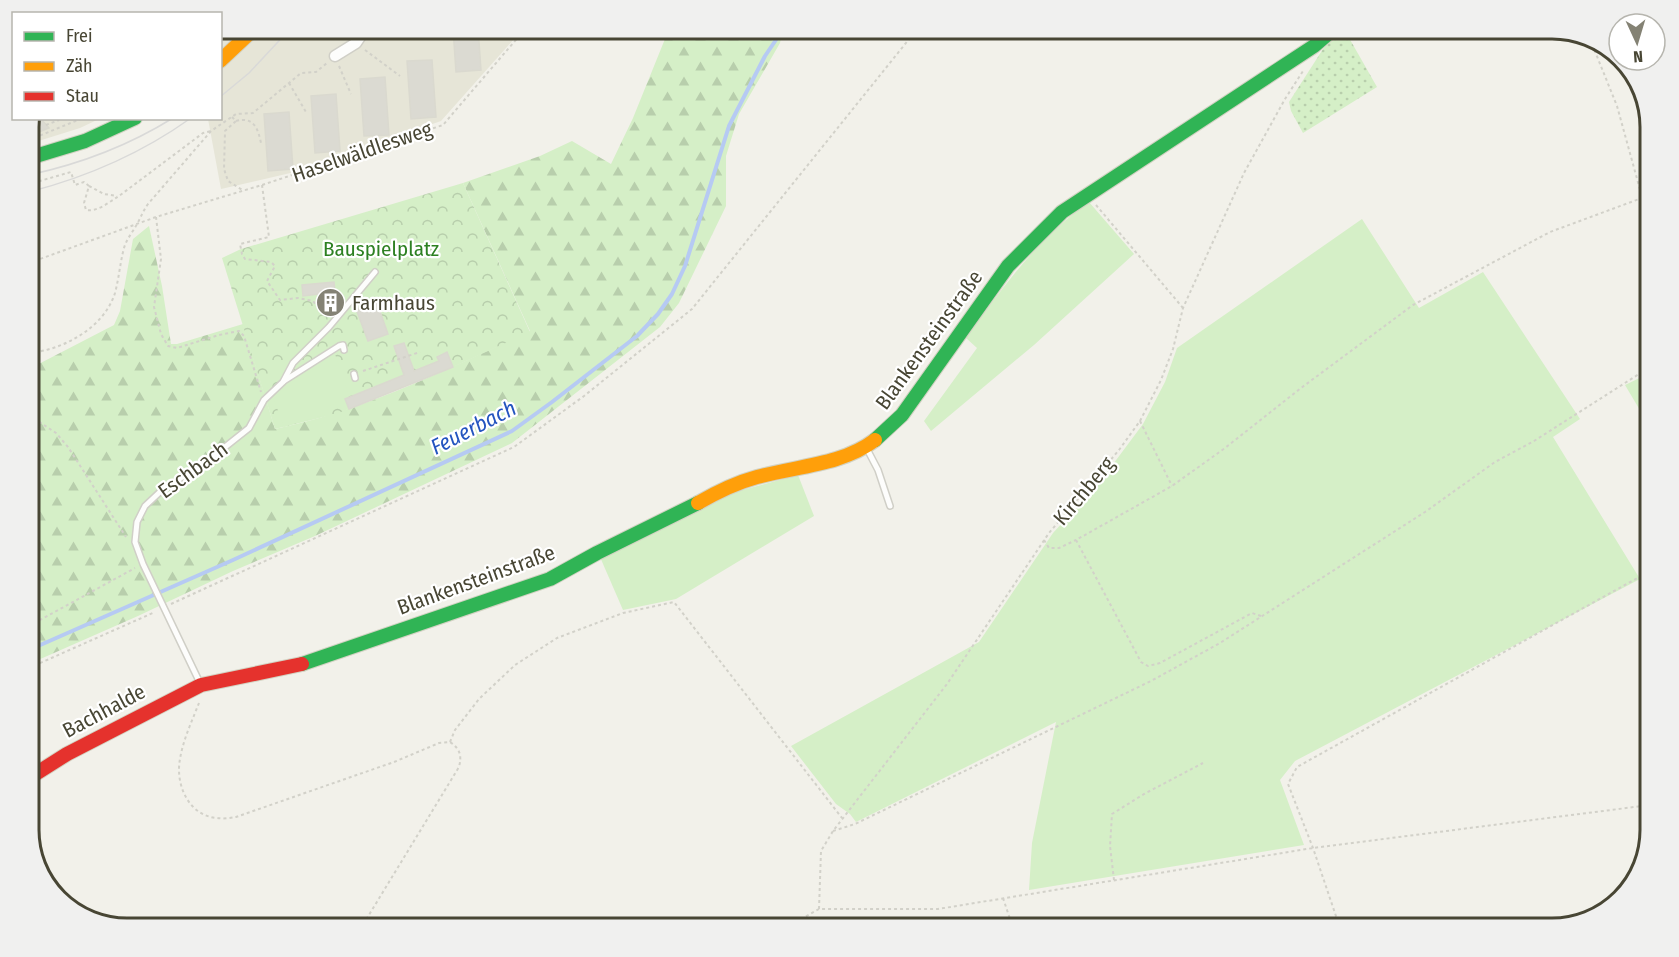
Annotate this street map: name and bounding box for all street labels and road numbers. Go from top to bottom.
street label: Haselwäldlesweg [288,116,436,188]
street label: Blankensteinstraße [870,265,988,415]
street label: Eschbach [153,436,233,504]
street label: Kirchberg [1048,451,1120,531]
street label: Blankensteinstraße [394,539,558,621]
street label: Bachhalde [58,678,150,744]

